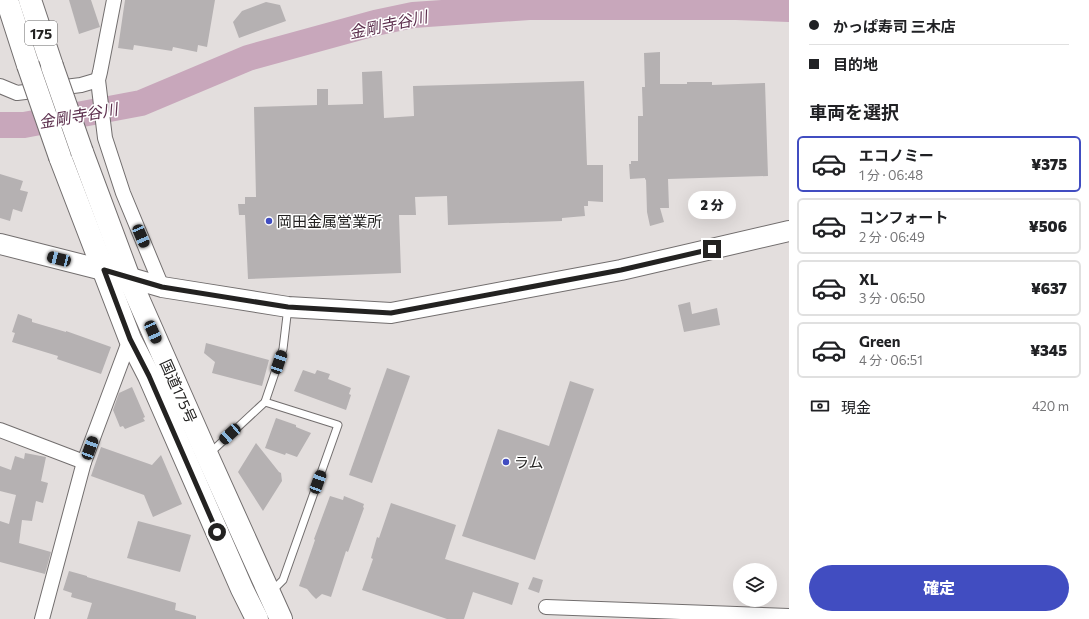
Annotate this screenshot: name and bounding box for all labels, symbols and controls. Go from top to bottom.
water label: 金剛寺谷川 [347,6,431,42]
text: かっぱ寿司 三木店 [833,17,956,35]
road number: 175 [25,21,57,45]
text: 目的地 [833,55,878,73]
water label: 金剛寺谷川 [37,98,121,131]
text: 車両を選択 [809,101,899,123]
icon: car [811,146,847,182]
text: エコノミー [859,146,934,164]
text: ¥375 [1031,155,1067,173]
text: 1 分 · 06:48 [859,167,923,183]
callout: 2 分 [688,191,736,219]
text: 2 分 [701,197,723,213]
icon: car [811,208,847,244]
text: コンフォート [859,208,949,226]
place label: 岡田金属営業所 [277,212,382,230]
marker: 岡田金属営業所 [264,216,274,226]
text: ¥506 [1029,217,1067,235]
car [131,223,151,249]
text: 2 分 · 06:49 [859,229,925,245]
route end [703,240,721,258]
car [46,250,72,268]
icon: car [811,270,847,306]
text: XL [859,270,878,288]
text: ¥637 [1031,279,1067,297]
text: 3 分 · 06:50 [859,290,925,306]
car [143,319,163,345]
icon: car [811,332,847,368]
text: Green [859,332,900,350]
text: ¥345 [1030,341,1067,359]
car [269,349,289,375]
text: 4 分 · 06:51 [859,352,923,368]
street label: 国道175号 [157,356,201,426]
icon: cash [809,395,831,417]
text: 現金 [841,398,871,416]
text: 420 m [1032,398,1069,414]
car [217,422,243,446]
car [80,435,100,461]
place label: ラム [514,453,544,471]
marker: ラム [501,457,511,467]
car [308,469,328,495]
route start [208,523,226,541]
map controls [733,563,777,607]
button: layers [733,563,777,607]
button: 確定 [809,565,1069,611]

